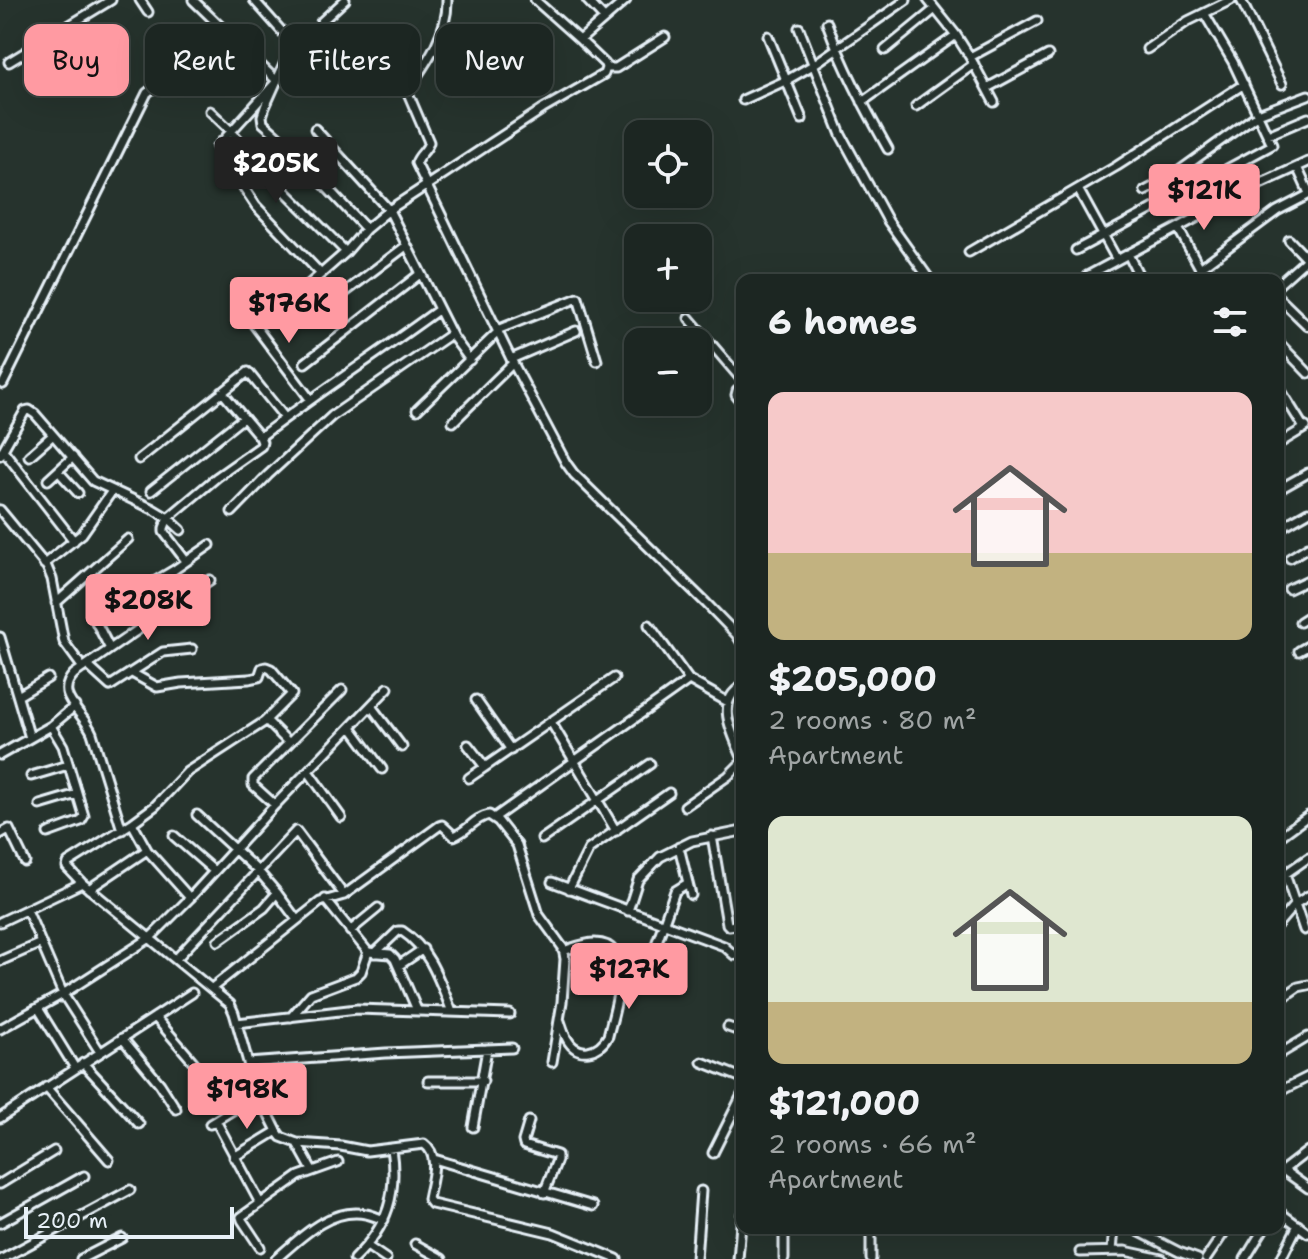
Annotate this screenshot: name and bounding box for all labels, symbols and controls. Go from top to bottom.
chip: Buy [24,24,129,96]
chip: Rent [145,24,264,96]
chip: Filters [280,24,420,96]
chip: New [436,24,553,96]
map controls [624,120,712,416]
button: locate [624,120,712,208]
pin: $205K [220,137,332,205]
text: $205K [232,145,320,180]
pin: $121K [1148,164,1260,232]
text: $121K [1167,172,1241,207]
button: + [624,224,712,312]
pin: $176K [233,277,345,345]
text: $176K [248,285,330,320]
text: 6 homes [768,299,917,345]
icon: filters [1208,300,1252,344]
button: − [624,328,712,416]
icon: home [938,444,1082,588]
pin: $208K [92,574,204,642]
text: $208K [103,582,193,617]
text: $205,000 [768,656,937,702]
text: 2 rooms · 80 m² [768,702,977,737]
text: Apartment [768,737,904,772]
icon: home [938,868,1082,1012]
pin: $127K [573,943,685,1011]
text: $127K [589,951,669,986]
pin: $198K [191,1063,303,1131]
text: $198K [206,1071,288,1106]
text: $121,000 [768,1080,920,1126]
text: 2 rooms · 66 m² [768,1126,977,1161]
text: Apartment [768,1161,904,1196]
scale bar [24,1203,234,1239]
text: 200 m [36,1206,108,1235]

